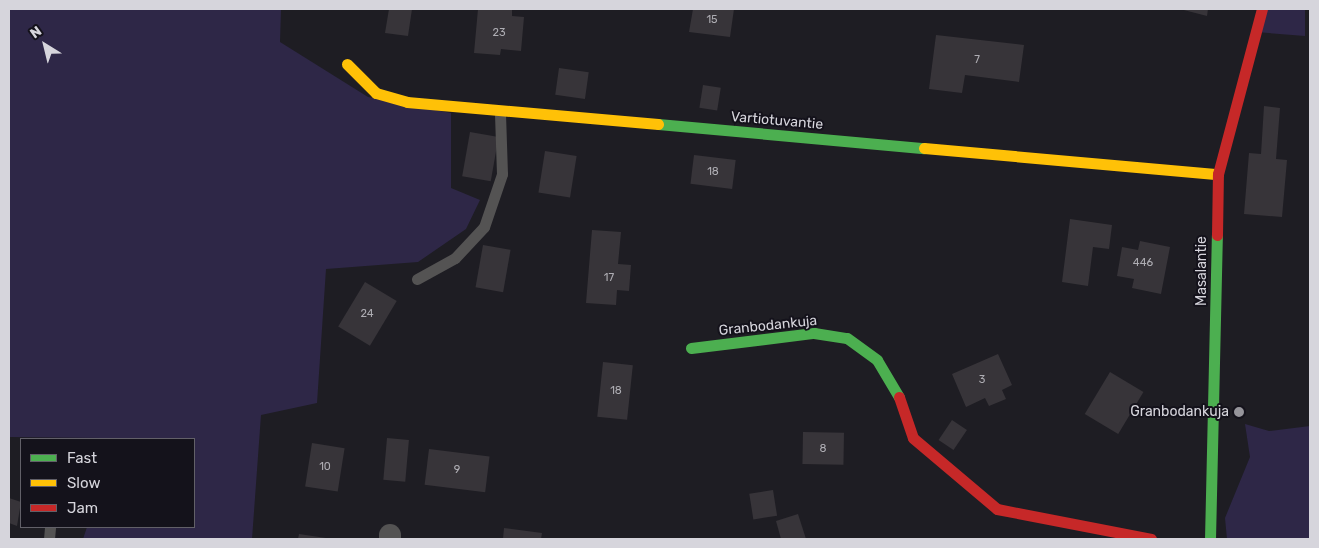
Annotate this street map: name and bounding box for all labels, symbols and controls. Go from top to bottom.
house number: 15 [706,13,718,27]
north arrow [20,20,70,70]
text: N [27,23,45,42]
house number: 23 [492,26,506,40]
house number: 7 [974,53,980,67]
street label: Vartiotuvantie [730,109,824,133]
house number: 18 [707,165,719,179]
street label: Masalantie [1194,236,1210,306]
house number: 446 [1133,256,1153,270]
house number: 17 [604,271,614,285]
house number: 24 [360,307,374,321]
street label: Granbodankuja [718,312,818,340]
house number: 3 [979,373,985,387]
house number: 18 [610,384,622,398]
place label: Granbodankuja [1130,404,1229,420]
marker: Granbodankuja [1233,406,1245,418]
legend [20,438,195,528]
house number: 8 [820,442,826,456]
text: Fast [67,449,97,467]
house number: 10 [319,460,331,474]
house number: 9 [454,463,460,477]
text: Slow [67,474,100,492]
text: Jam [67,499,98,517]

